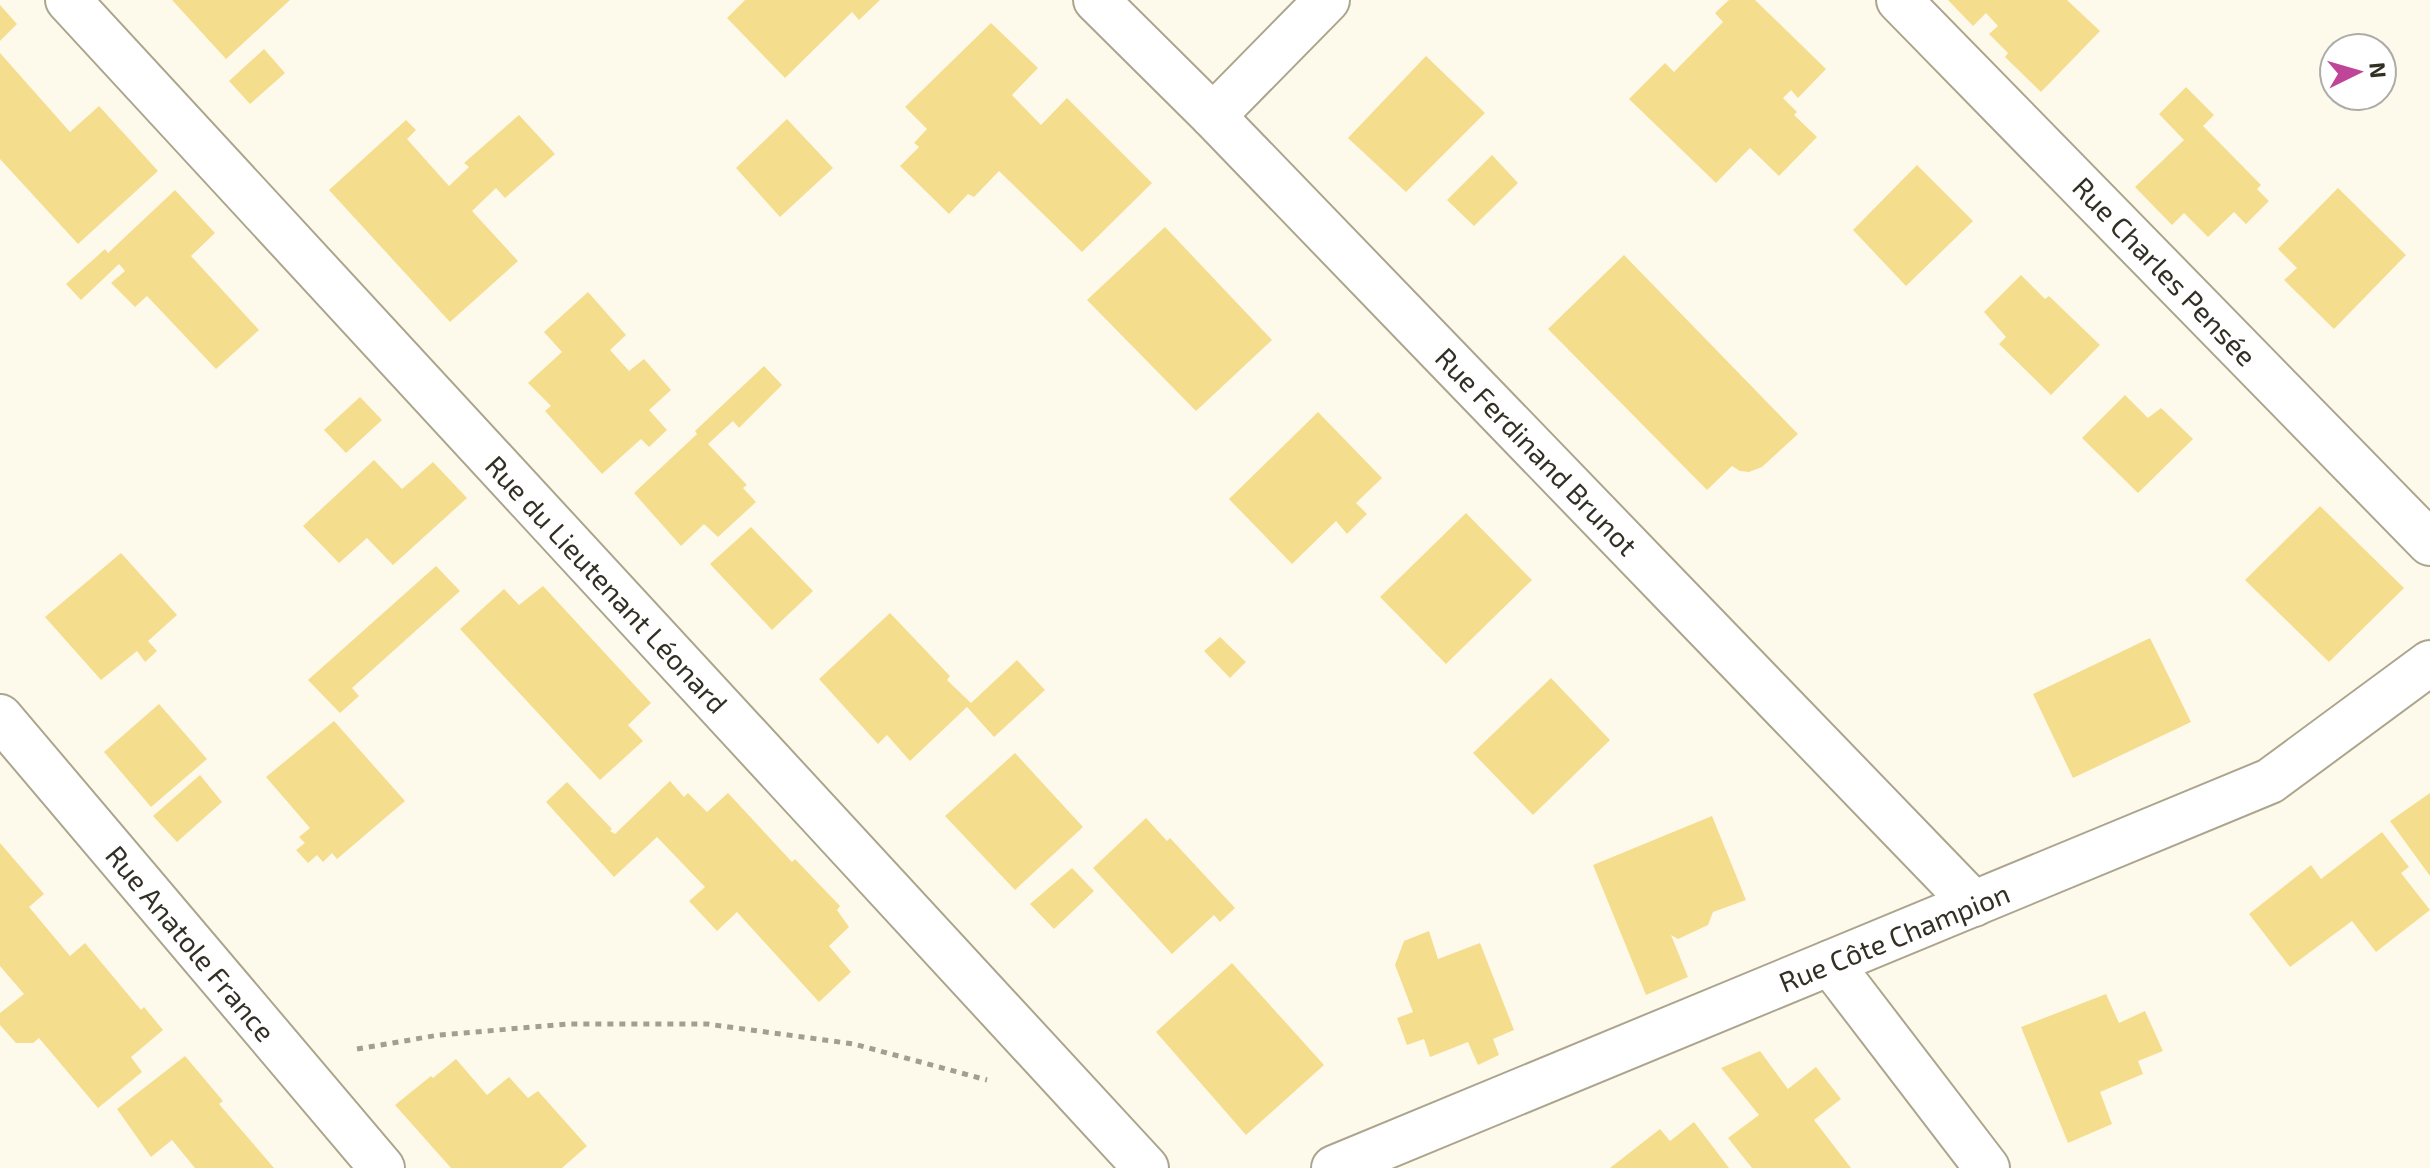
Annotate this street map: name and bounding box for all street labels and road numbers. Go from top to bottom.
street label: Rue Charles Pensée [2066,170,2264,372]
street label: Rue Ferdinand Brunot [1429,340,1645,562]
street label: Rue du Lieutenant Léonard [479,448,735,720]
street label: Rue Anatole France [99,838,283,1048]
street label: Rue Côte Champion [1774,875,2014,999]

